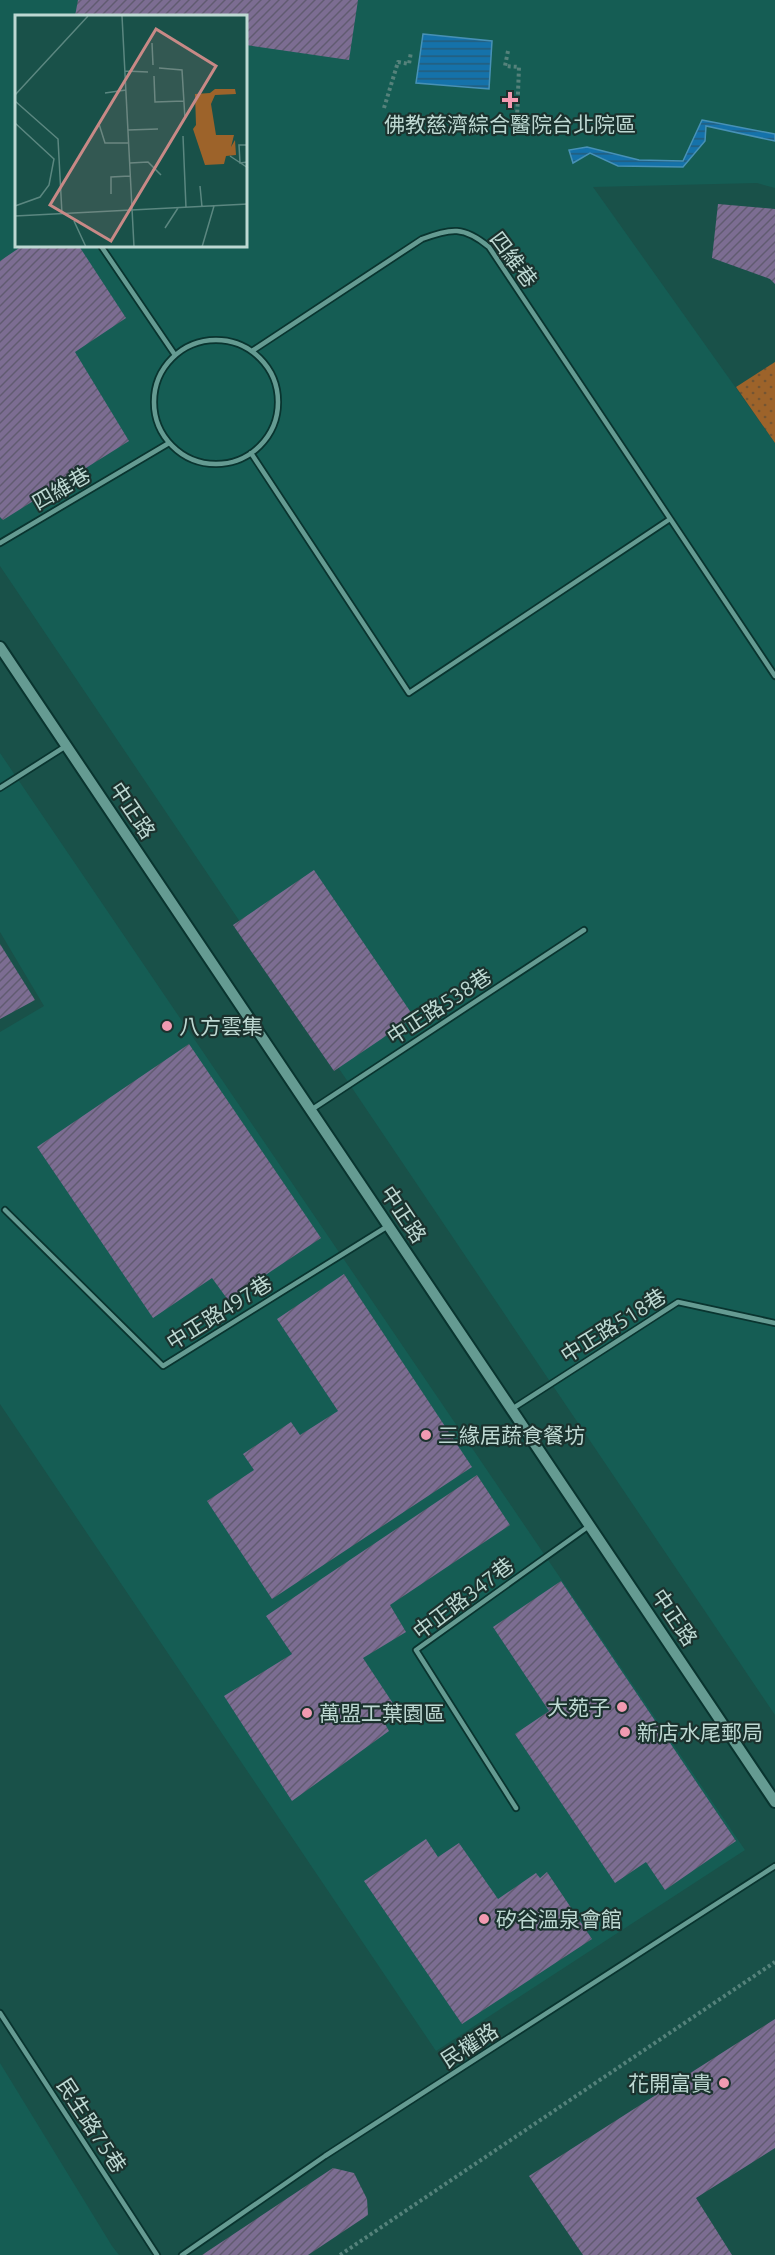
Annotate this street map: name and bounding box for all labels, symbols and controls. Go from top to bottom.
inset map [15,15,248,248]
marker: 佛教慈濟綜合醫院台北院區 [501,91,519,109]
place label: 佛教慈濟綜合醫院台北院區 [384,112,636,136]
street label: 四維巷 [485,227,543,291]
street label: 四維巷 [28,462,94,514]
street label: 中正路 [105,777,161,843]
street label: 中正路538巷 [382,963,496,1049]
place label: 八方雲集 [179,1014,263,1038]
marker: 八方雲集 [160,1019,174,1033]
street label: 中正路 [376,1181,432,1247]
street label: 中正路497巷 [162,1270,276,1354]
street label: 中正路518巷 [556,1283,670,1367]
place label: 三緣居蔬食餐坊 [438,1423,585,1447]
marker: 三緣居蔬食餐坊 [419,1428,433,1442]
street label: 中正路347巷 [408,1552,518,1644]
street label: 中正路 [647,1584,703,1650]
place label: 大苑子 [547,1695,610,1719]
marker: 大苑子 [615,1700,629,1714]
place label: 萬盟工葉園區 [319,1701,445,1725]
marker: 萬盟工葉園區 [300,1706,314,1720]
place label: 新店水尾郵局 [637,1720,763,1744]
marker: 新店水尾郵局 [618,1725,632,1739]
place label: 矽谷溫泉會館 [496,1907,622,1931]
marker: 矽谷溫泉會館 [477,1912,491,1926]
street label: 民權路 [436,2018,502,2072]
place label: 花開富貴 [628,2071,712,2095]
street label: 民生路75巷 [53,2073,131,2177]
marker: 花開富貴 [717,2076,731,2090]

